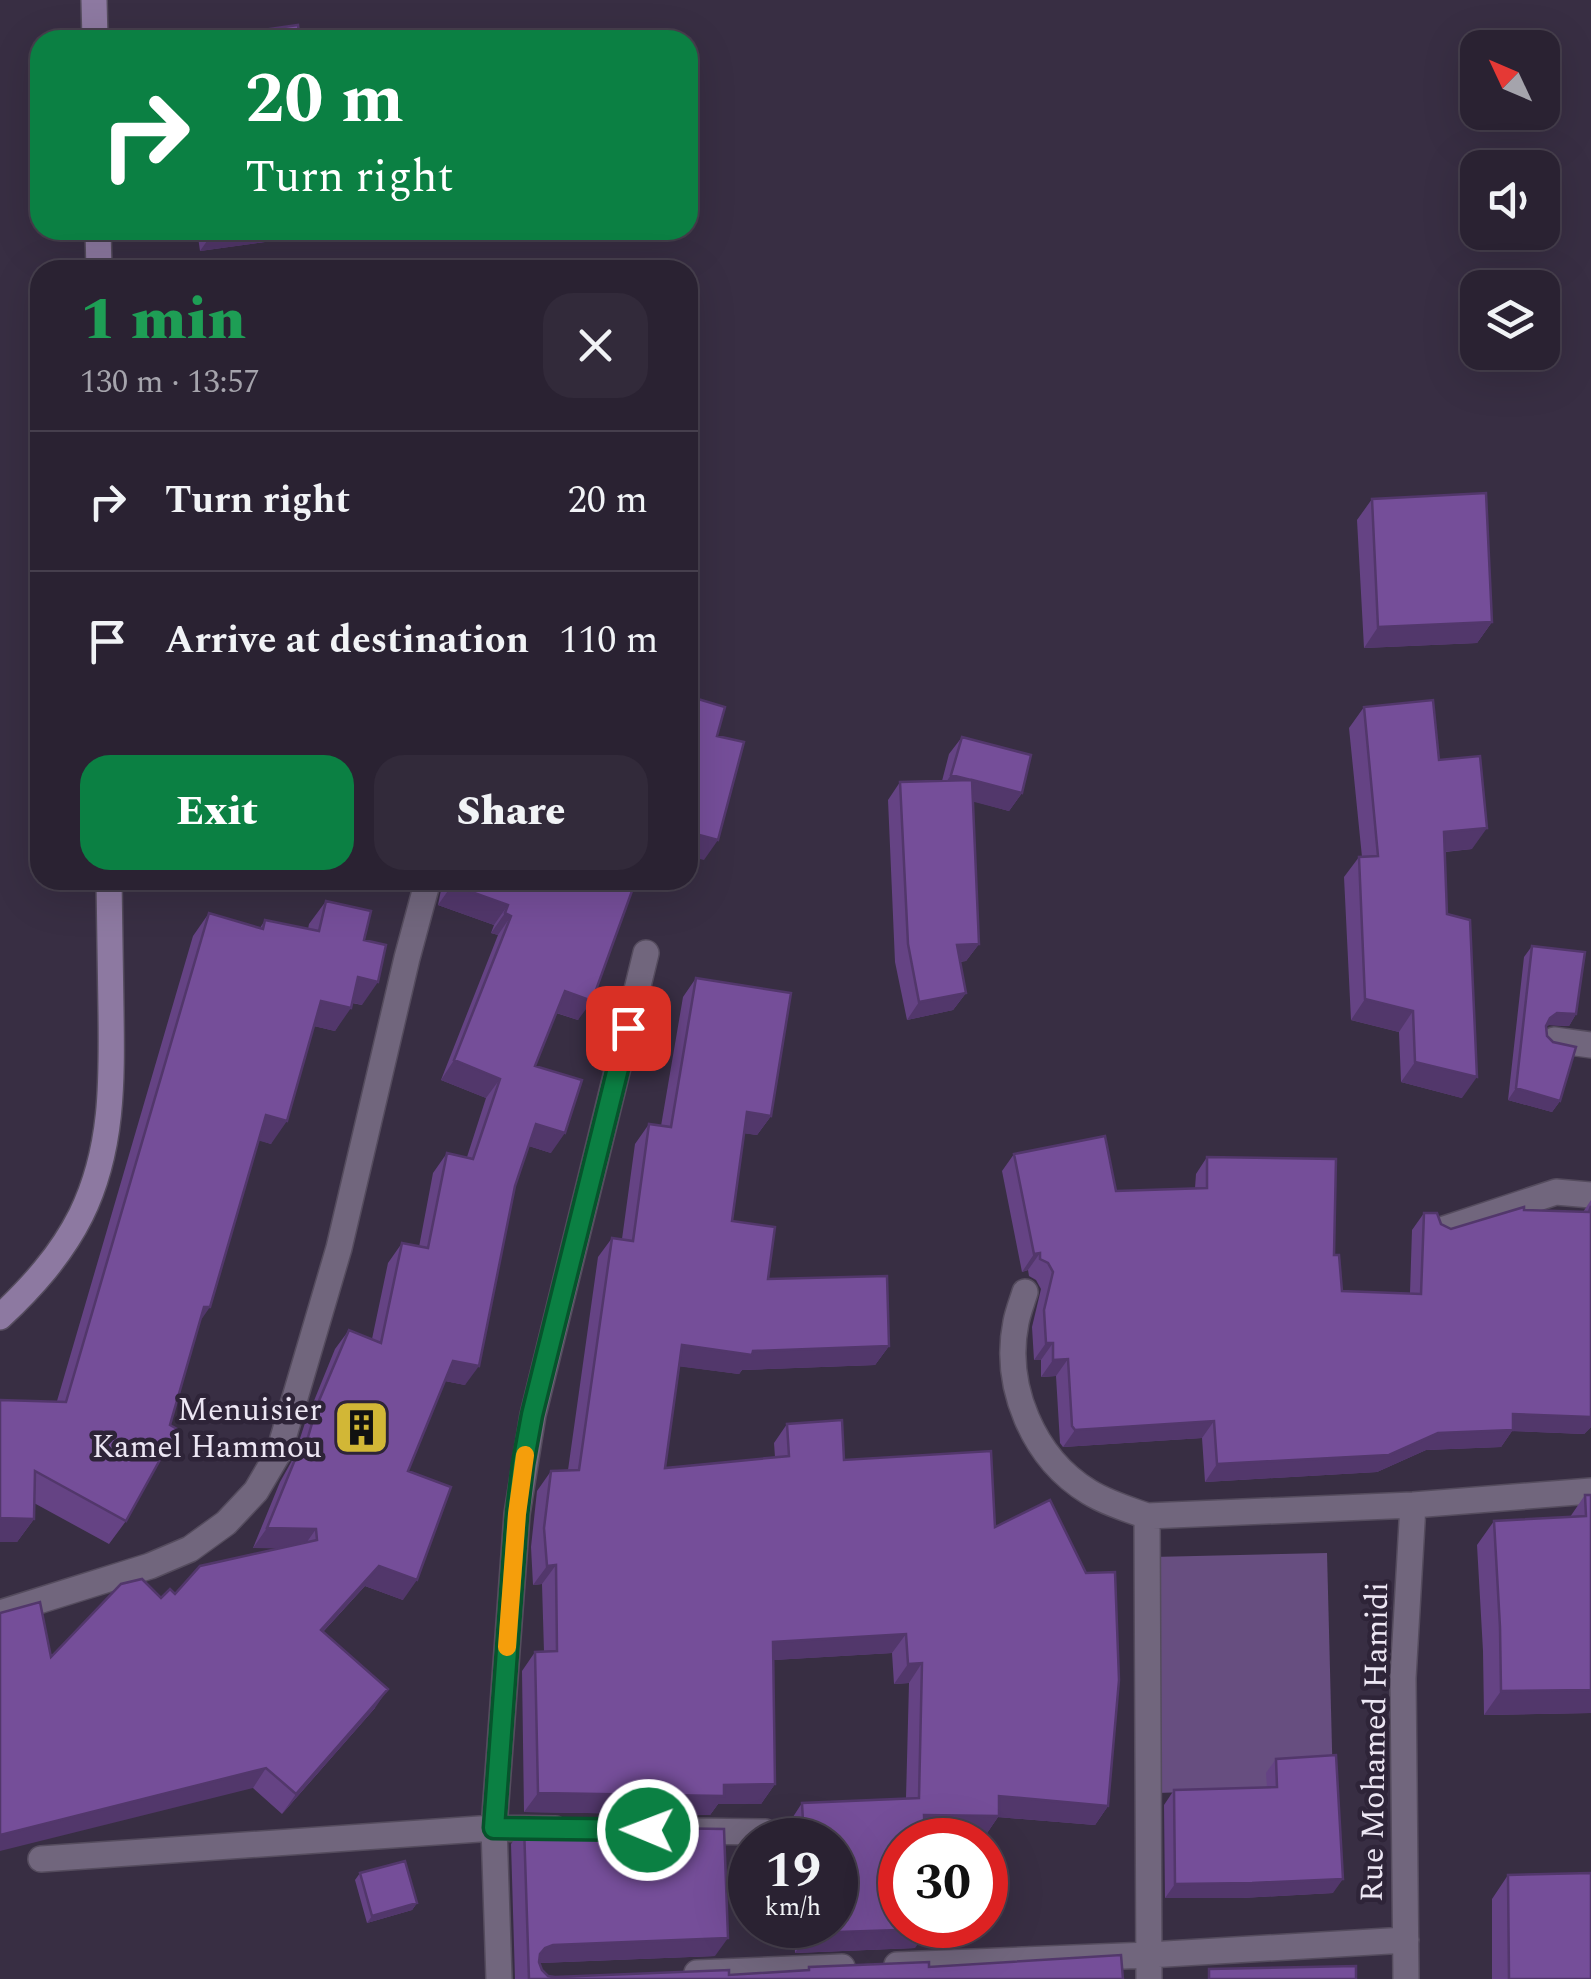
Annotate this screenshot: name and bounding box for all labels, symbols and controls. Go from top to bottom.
north arrow [1460,30,1560,130]
map controls [1460,30,1560,370]
text: 20 m [245,47,404,153]
icon: right [80,70,210,200]
text: Turn right [245,143,454,212]
button: sound [1460,150,1560,250]
button: layers [1460,270,1560,370]
text: 1 min [80,274,246,366]
button: close [543,293,648,398]
text: 130 m · 13:57 [80,358,260,407]
text: Turn right [165,472,350,530]
text: 20 m [568,472,648,530]
icon: right [80,474,135,529]
text: Arrive at destination [165,612,529,670]
text: 110 m [559,612,658,670]
icon: arrive [80,614,135,669]
button: Exit [80,755,354,870]
button: Share [374,755,648,870]
pin [586,986,671,1071]
icon: arrive [601,1001,656,1056]
place label: Menuisier Kamel Hammou [92,1386,322,1472]
building icon: Menuisier Kamel Hammou [331,1398,391,1458]
street label: Rue Mohamed Hamidi [1348,1581,1402,1903]
position arrow [596,1778,700,1882]
speed limit sign: 30 [878,1818,1008,1948]
text: 19 [765,1833,821,1909]
text: km/h [765,1889,821,1927]

